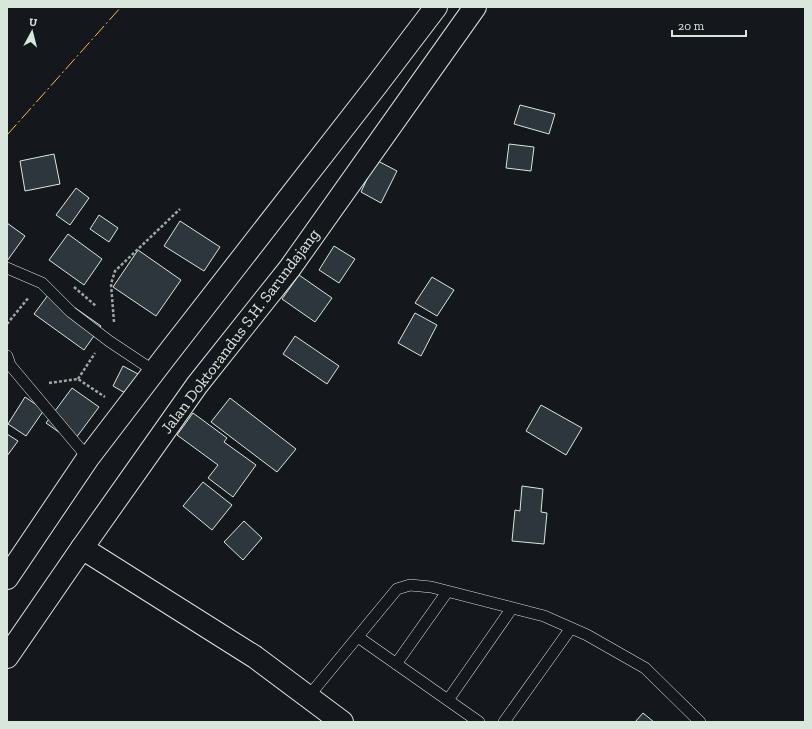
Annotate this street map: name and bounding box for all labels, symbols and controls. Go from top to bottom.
north arrow [12,12,52,52]
scale bar [672,12,746,38]
text: U [28,16,38,30]
text: 20 m [678,19,705,33]
street label: Jalan Doktorandus S.H. Sarundajang [157,225,323,437]

